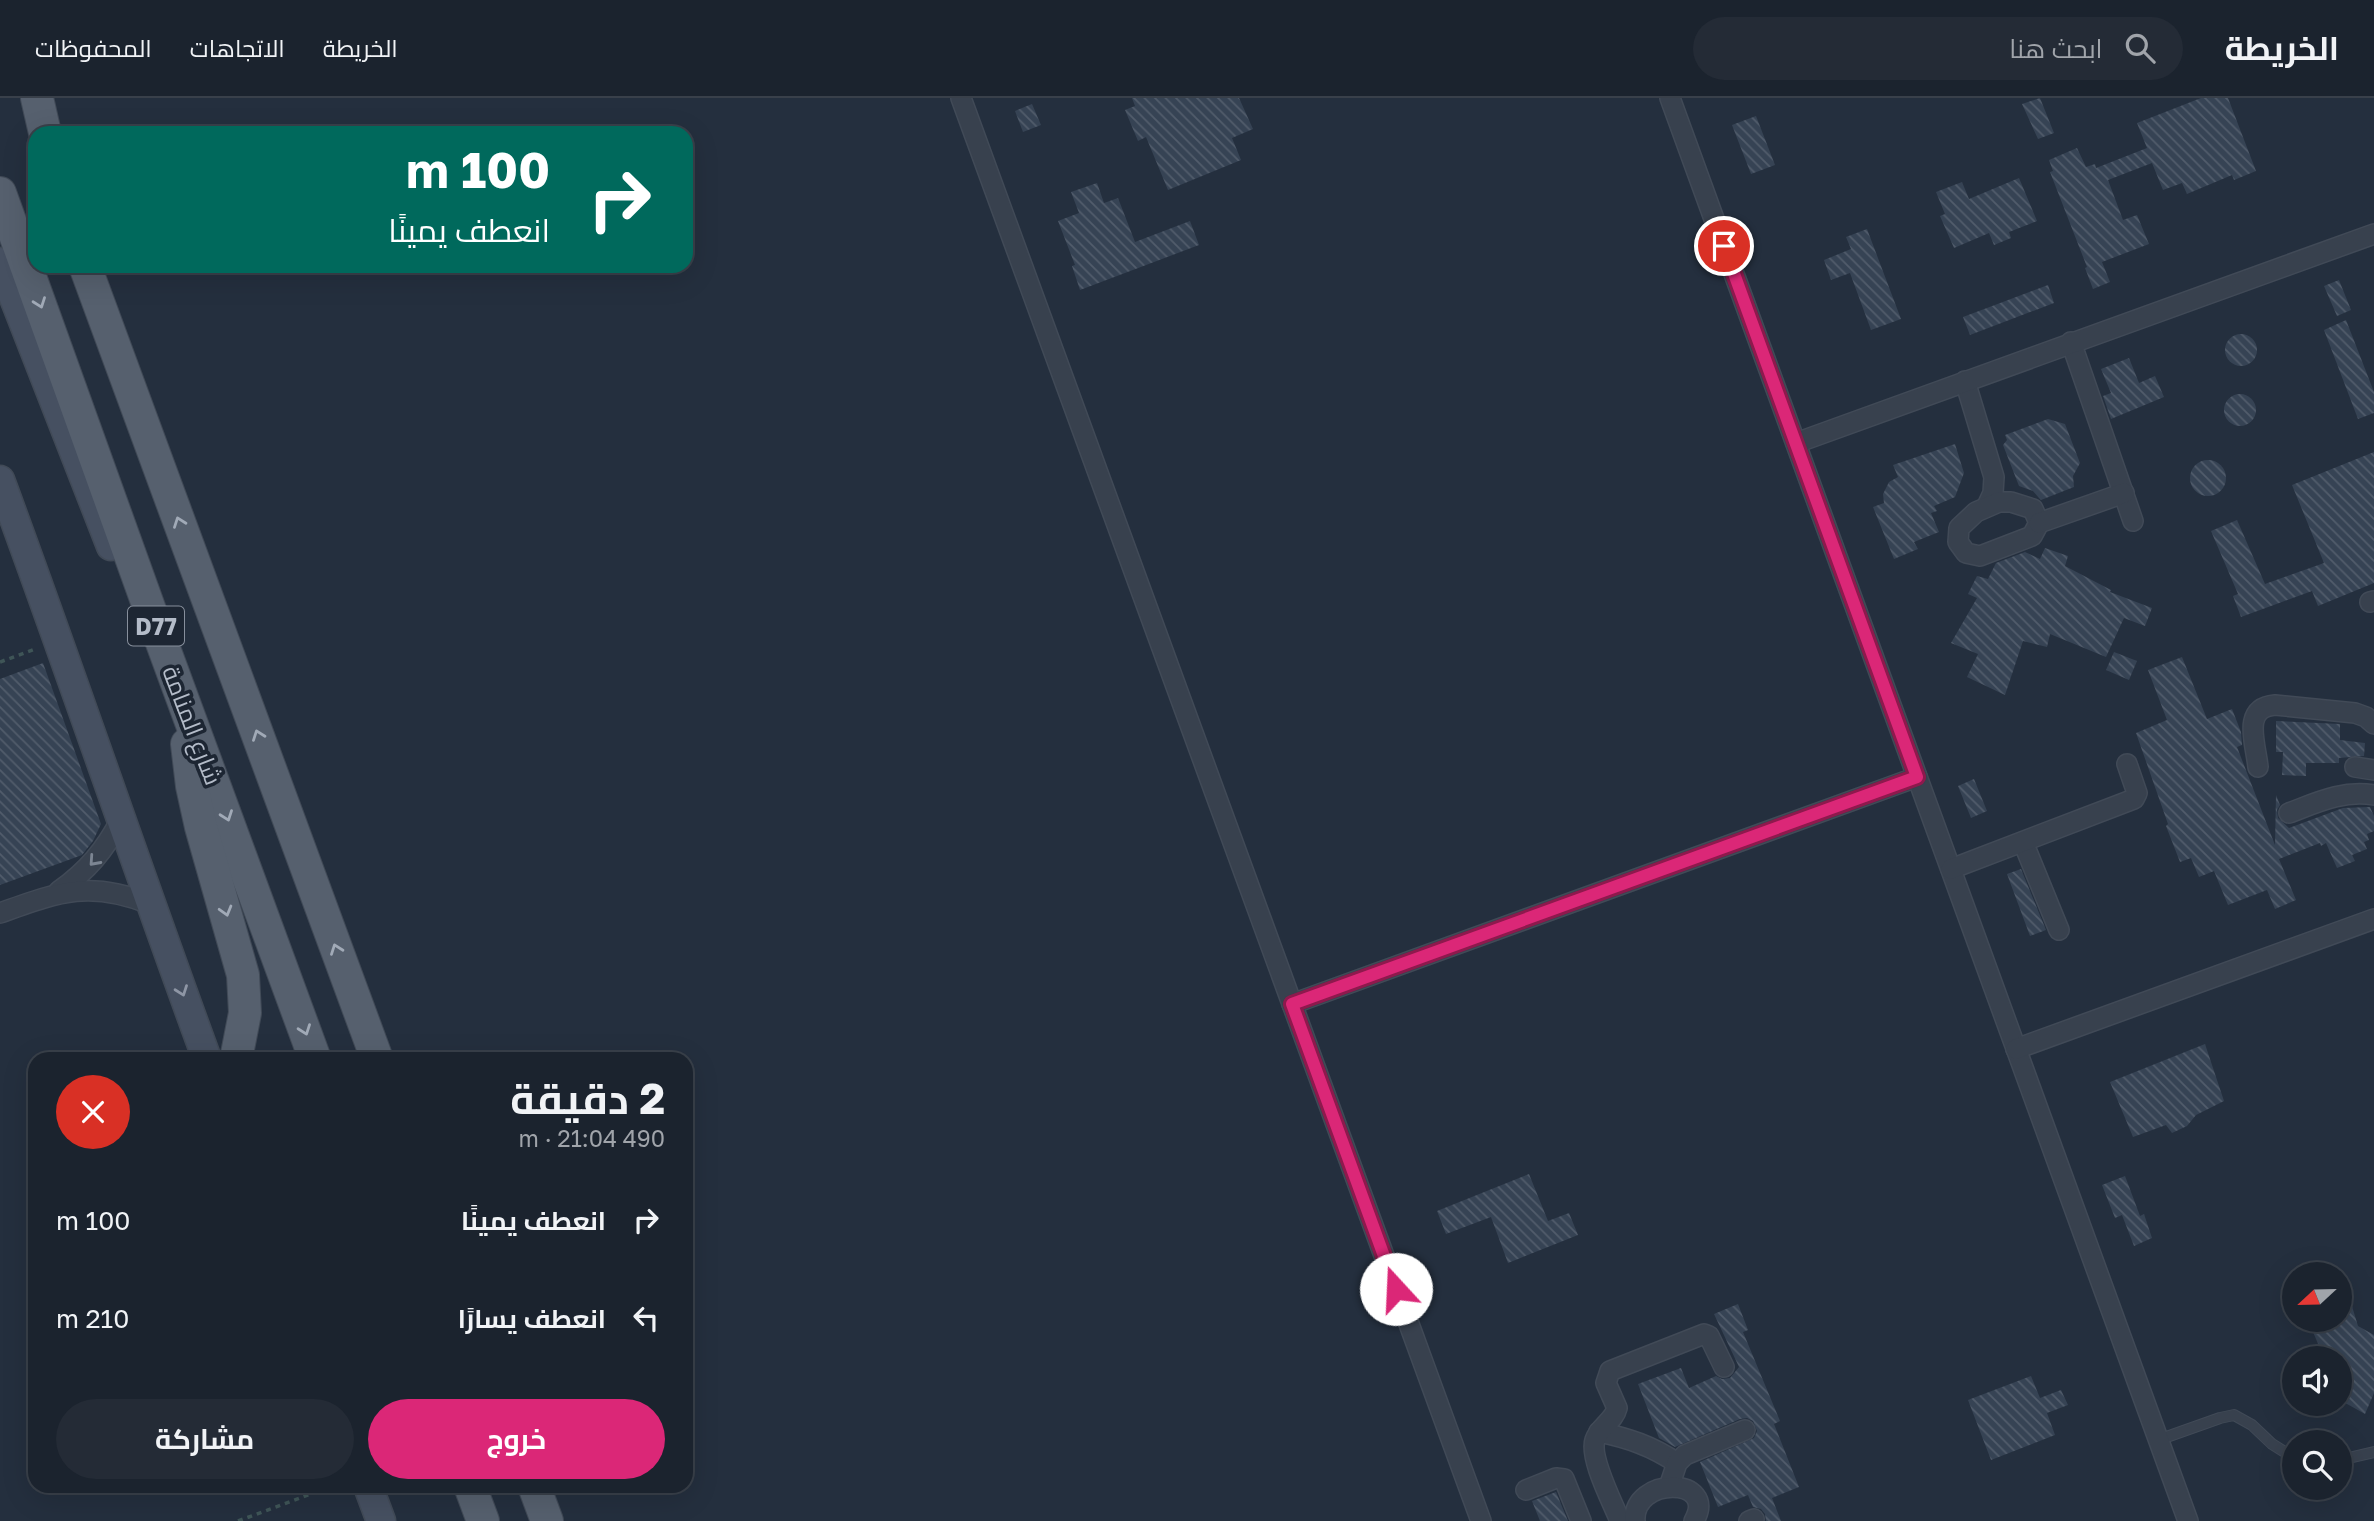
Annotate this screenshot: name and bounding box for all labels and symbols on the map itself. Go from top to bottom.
pin [1694,216,1754,276]
one-way arrow [32,297,46,309]
one-way arrow [173,516,187,528]
road number: D77 [128,606,184,646]
street label: شارع المنامة [154,661,229,790]
one-way arrow [252,730,266,742]
one-way arrow [219,809,233,822]
one-way arrow [89,853,102,866]
one-way arrow [218,905,232,917]
one-way arrow [331,943,345,955]
one-way arrow [174,985,188,997]
one-way arrow [297,1023,311,1035]
position arrow [1359,1252,1433,1326]
north arrow [2282,1262,2352,1332]

